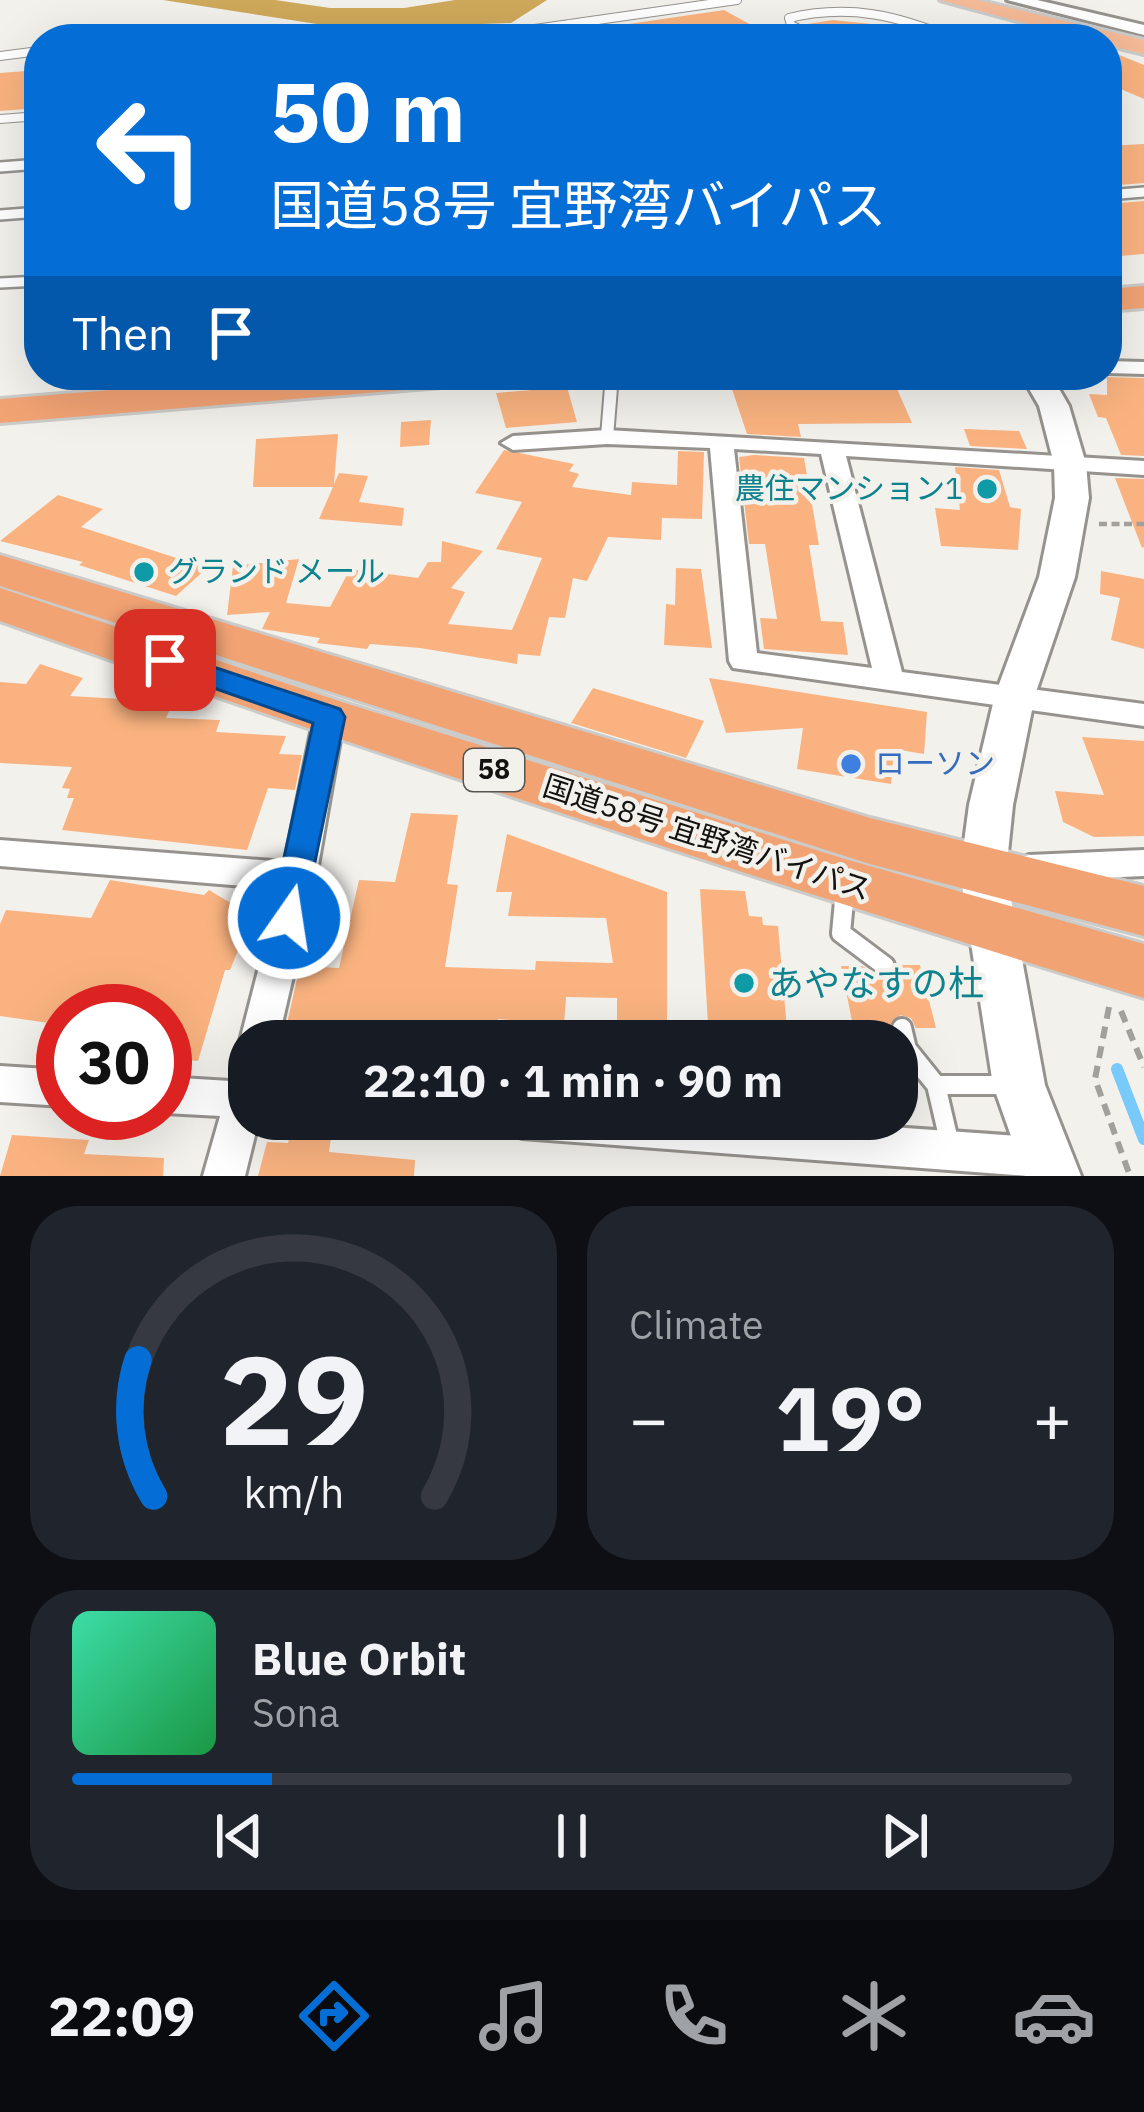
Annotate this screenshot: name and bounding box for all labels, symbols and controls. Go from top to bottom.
text: 50 m [270,56,466,165]
icon: left [72,72,228,228]
text: 国道58号 宜野湾バイパス [270,170,886,240]
icon: arrive [198,300,264,366]
text: Then [72,304,174,362]
place label: 農住マンション1 [735,468,963,507]
marker: 農住マンション1 [974,476,1000,502]
place label: グランド メール [168,551,385,590]
marker: グランド メール [131,559,157,585]
pin [114,609,216,711]
icon: arrive [132,627,198,693]
place label: ローソン [875,743,995,782]
road number: 58 [464,749,524,791]
marker: ローソン [838,751,864,777]
street label: 国道58号 宜野湾バイパス [539,765,876,908]
position arrow [226,855,352,981]
place label: あやなすの杜 [768,959,984,1006]
marker: あやなすの杜 [731,970,757,996]
speed limit sign: 30 [36,984,192,1140]
text: 22:10 · 1 min · 90 m [363,1051,783,1109]
text: Climate [629,1299,763,1350]
text: 29 [219,1317,368,1479]
text: 19° [775,1359,926,1476]
text: − [629,1375,669,1461]
text: + [1032,1375,1072,1461]
text: km/h [243,1464,344,1520]
text: Blue Orbit [252,1629,466,1687]
text: Sona [252,1687,339,1738]
icon: previous [206,1803,272,1869]
icon: pause [539,1803,605,1869]
icon: next [872,1803,938,1869]
icon: directions [292,1974,376,2058]
icon: music [472,1974,556,2058]
icon: phone [652,1974,736,2058]
icon: climate [832,1974,916,2058]
icon: car [1012,1974,1096,2058]
text: 22:09 [48,1981,195,2051]

